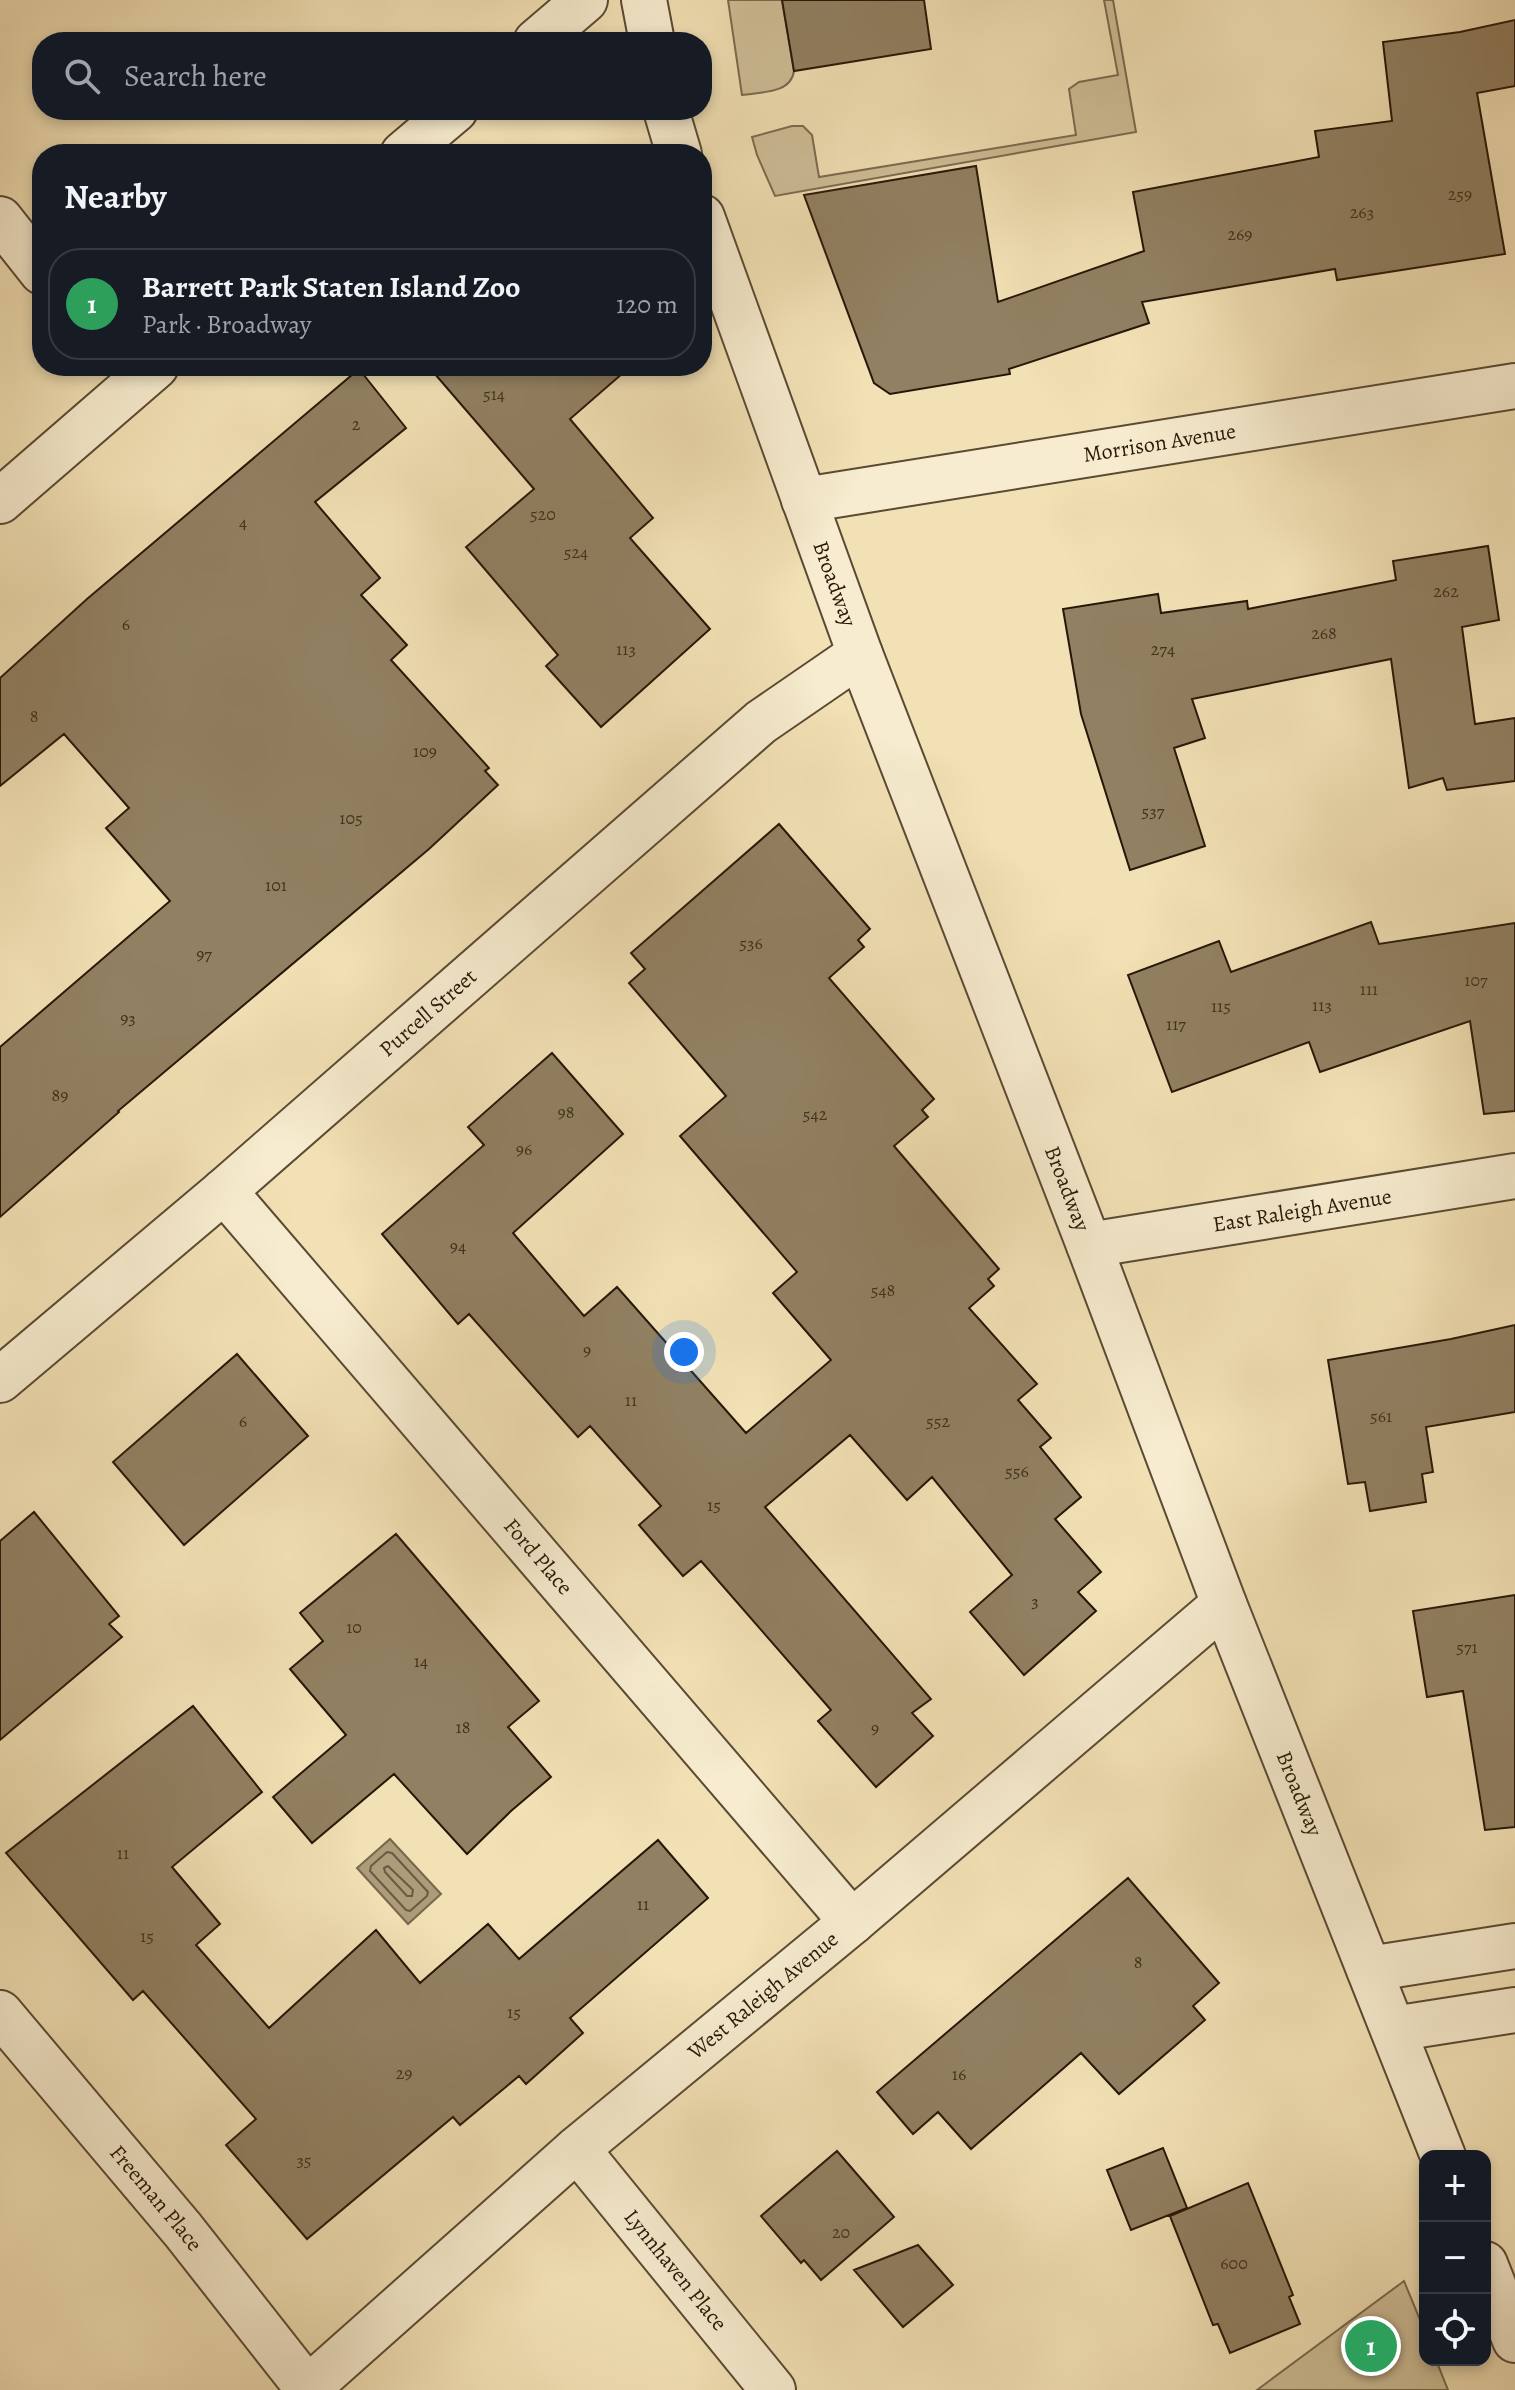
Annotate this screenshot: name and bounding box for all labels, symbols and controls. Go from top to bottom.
search box [32,32,712,120]
icon: search [60,54,104,98]
text: Search here [124,56,267,96]
text: Nearby [64,173,167,220]
house number: 259 [1448,182,1472,206]
house number: 263 [1350,200,1374,224]
house number: 269 [1227,222,1253,246]
text: Barrett Park Staten Island Zoo [142,267,521,307]
text: 1 [87,287,97,322]
text: 120 m [616,287,678,322]
text: Park · Broadway [142,307,311,342]
house number: 514 [483,382,505,406]
house number: 2 [352,412,361,436]
street label: Morrison Avenue [1081,416,1238,470]
house number: 520 [530,502,556,526]
house number: 4 [239,510,247,534]
street label: Broadway [805,537,864,631]
house number: 524 [564,540,588,564]
house number: 262 [1433,579,1459,603]
house number: 6 [122,612,130,636]
house number: 268 [1311,621,1337,645]
house number: 113 [616,637,636,661]
house number: 274 [1151,637,1175,661]
house number: 8 [30,704,38,728]
house number: 109 [413,739,437,763]
house number: 537 [1142,799,1165,823]
house number: 105 [339,806,363,830]
house number: 101 [265,873,287,897]
house number: 536 [739,931,763,955]
house number: 97 [196,942,212,966]
street label: Purcell Street [373,962,483,1064]
house number: 107 [1464,968,1488,992]
house number: 111 [1360,977,1378,1001]
house number: 113 [1312,993,1332,1017]
house number: 115 [1211,994,1231,1018]
house number: 93 [120,1006,136,1030]
house number: 117 [1166,1012,1186,1036]
house number: 89 [52,1083,68,1107]
house number: 98 [558,1100,574,1124]
house number: 542 [803,1102,828,1126]
house number: 96 [516,1137,532,1161]
street label: Broadway [1037,1142,1097,1236]
street label: East Raleigh Avenue [1211,1181,1394,1240]
house number: 94 [450,1234,466,1258]
house number: 548 [871,1278,895,1302]
your location [664,1332,704,1372]
house number: 9 [583,1338,591,1362]
house number: 11 [625,1388,637,1412]
house number: 561 [1370,1404,1392,1428]
house number: 6 [239,1409,247,1433]
house number: 552 [926,1409,950,1433]
house number: 556 [1005,1459,1029,1483]
house number: 15 [707,1493,721,1517]
street label: Ford Place [497,1512,580,1601]
house number: 3 [1031,1589,1039,1613]
house number: 10 [346,1615,362,1639]
house number: 571 [1456,1635,1478,1659]
house number: 14 [414,1649,428,1673]
house number: 18 [456,1715,470,1739]
house number: 9 [871,1716,879,1740]
street label: Broadway [1269,1747,1330,1841]
house number: 11 [117,1841,129,1865]
house number: 11 [637,1892,649,1916]
house number: 15 [140,1924,154,1948]
street label: West Raleigh Avenue [681,1924,845,2067]
house number: 8 [1134,1950,1142,1974]
house number: 15 [507,2000,521,2024]
house number: 29 [396,2061,412,2085]
house number: 16 [952,2062,966,2086]
street label: Freeman Place [103,2138,209,2258]
house number: 35 [296,2148,312,2172]
map controls [1419,2150,1491,2366]
button: + [1419,2150,1491,2222]
street label: Lynnhaven Place [617,2203,734,2337]
house number: 20 [832,2220,850,2244]
button: − [1419,2222,1491,2294]
house number: 600 [1220,2251,1248,2275]
button: locate [1419,2294,1491,2366]
pin: 1 [1345,2316,1397,2376]

